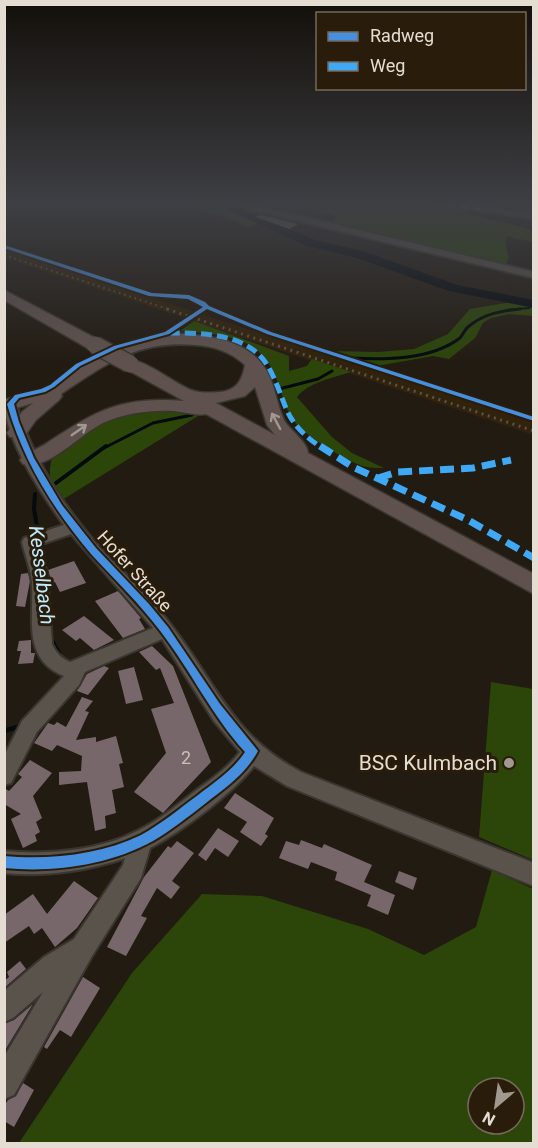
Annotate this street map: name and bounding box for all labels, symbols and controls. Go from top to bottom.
legend [316,12,526,90]
text: Radweg [370,25,434,46]
text: Weg [370,55,405,76]
one-way arrow [270,413,282,430]
one-way arrow [71,424,87,436]
water label: Kesselbach [24,524,60,626]
street label: Hofer Straße [93,526,177,616]
house number: 2 [181,747,191,768]
place label: BSC Kulmbach [359,751,497,775]
marker: BSC Kulmbach [502,756,516,770]
north arrow [466,1076,526,1136]
text: N [479,1108,499,1130]

